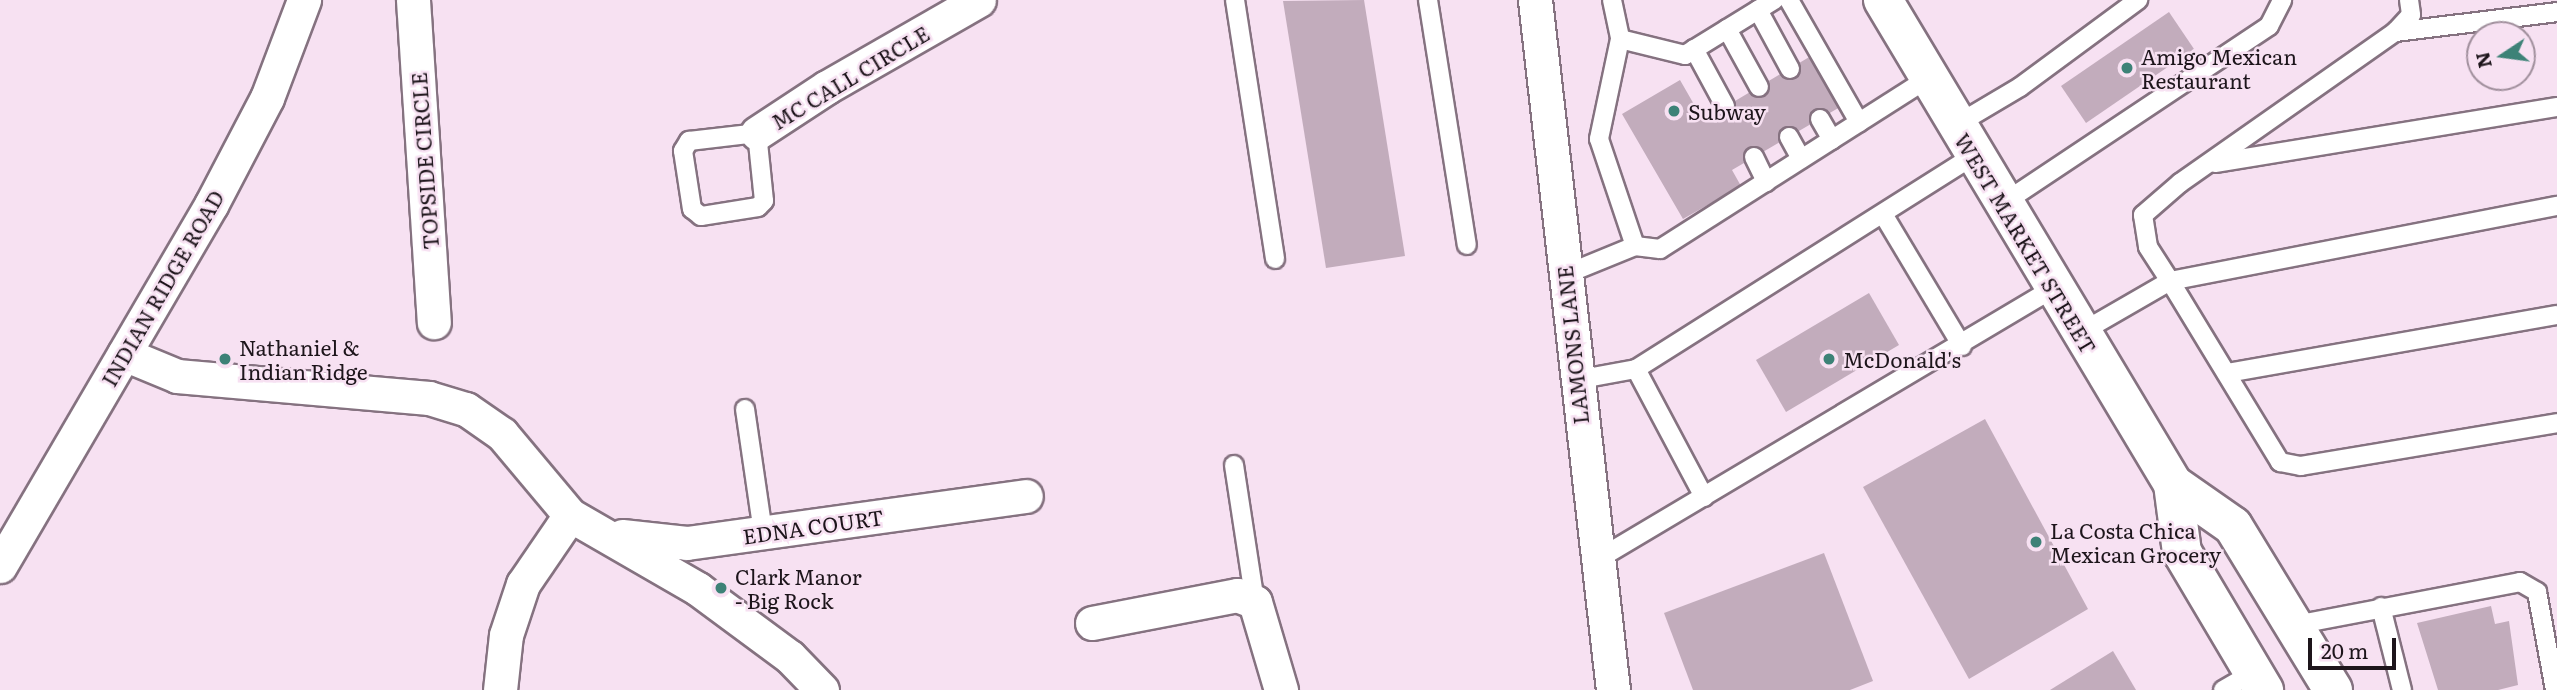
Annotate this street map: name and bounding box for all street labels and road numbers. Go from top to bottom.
street label: MC CALL CIRCLE [767,20,933,134]
street label: TOPSIDE CIRCLE [405,71,443,251]
street label: WEST MARKET STREET [1950,128,2102,358]
street label: INDIAN RIDGE ROAD [96,186,228,390]
street label: LAMONS LANE [1551,264,1593,426]
street label: EDNA COURT [741,504,885,548]

